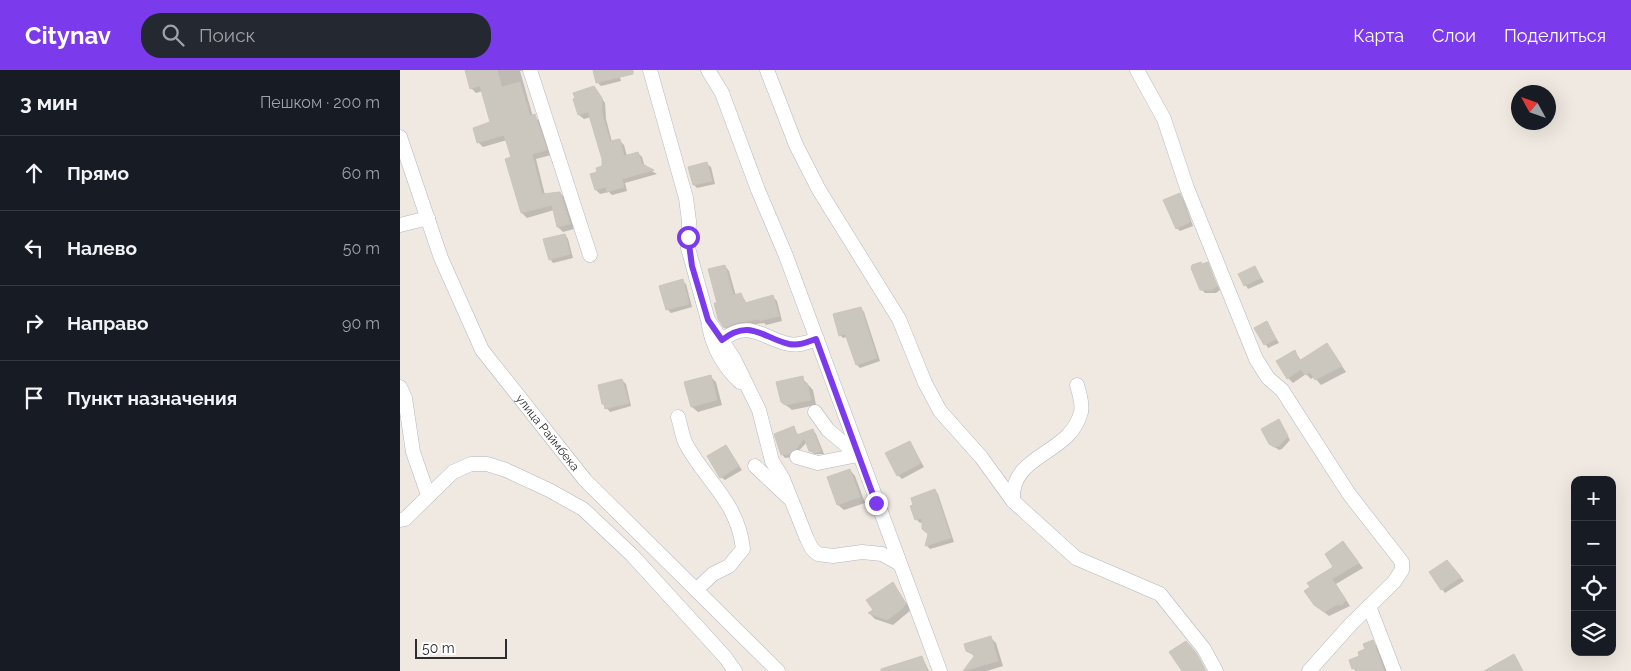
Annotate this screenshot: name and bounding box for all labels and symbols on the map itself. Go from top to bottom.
north arrow [1511,85,1556,130]
route start [677,226,700,249]
street label: улица Раймбека [513,392,582,474]
route end [865,492,888,515]
scale bar [415,636,508,659]

